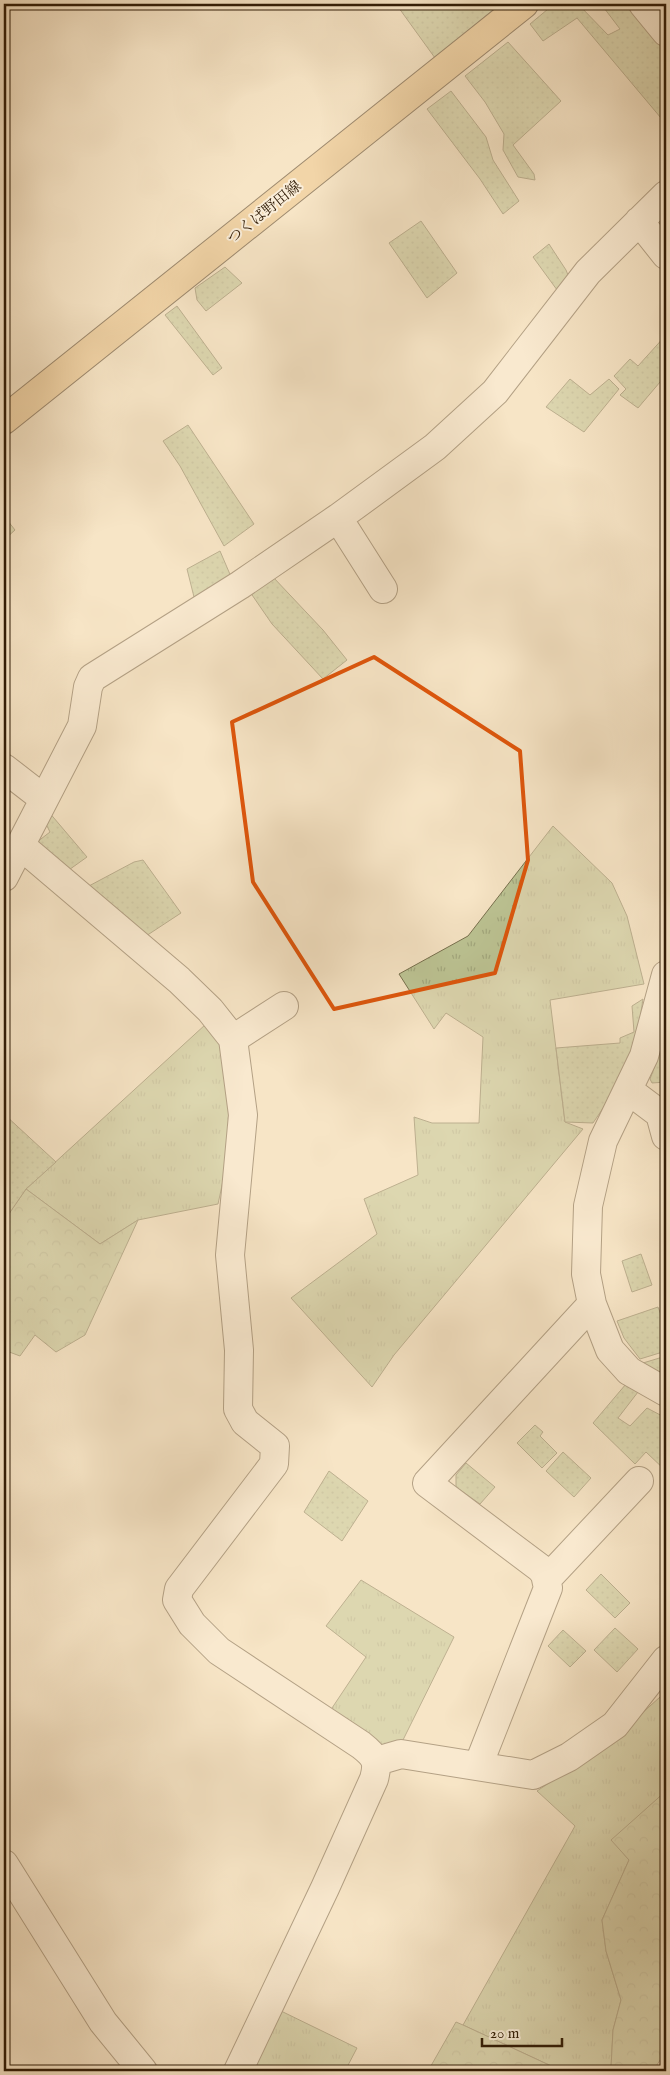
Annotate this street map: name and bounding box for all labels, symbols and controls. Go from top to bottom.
street label: つくば野田線 [223,177,305,248]
scale bar [482,2015,562,2047]
text: 20 m [490,2024,520,2043]

